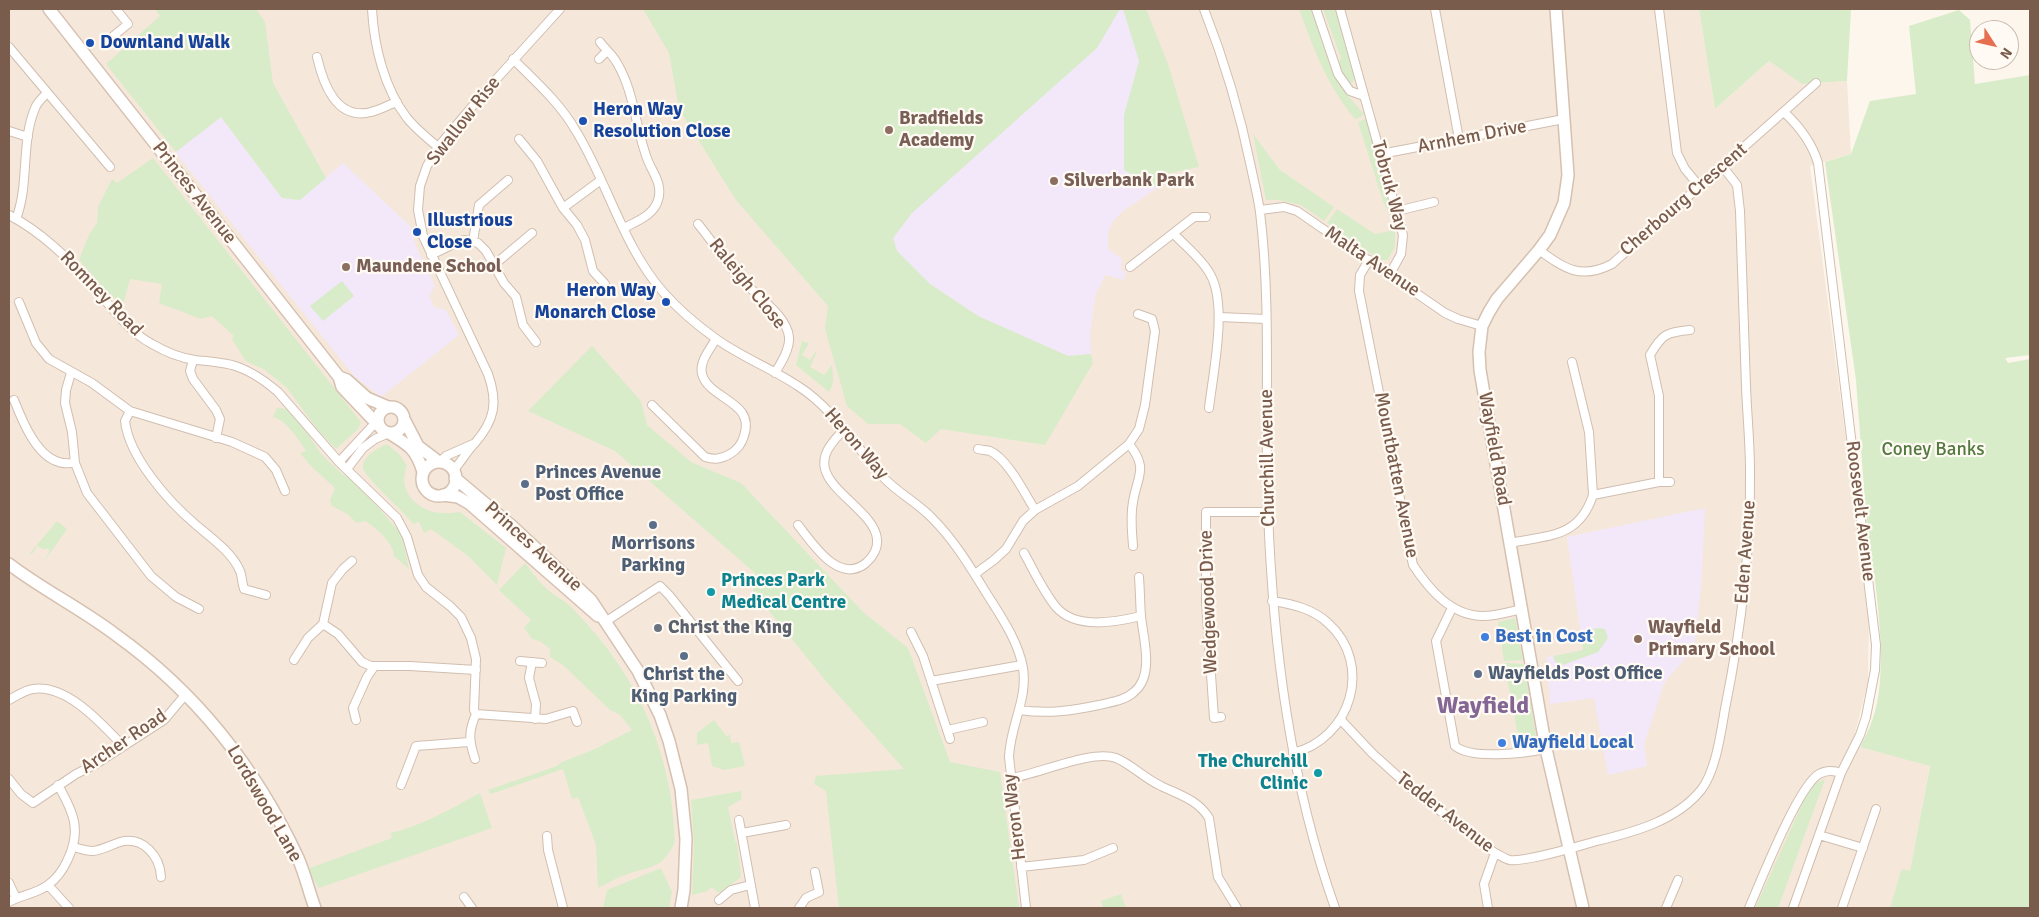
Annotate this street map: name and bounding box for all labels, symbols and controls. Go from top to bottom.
north arrow [1969,20,2019,70]
place label: Downland Walk [100,32,230,54]
marker: Downland Walk [84,37,96,49]
text: N [1996,44,2016,62]
street label: Swallow Rise [422,72,506,170]
place label: Heron Way Resolution Close [593,99,731,143]
place label: Bradfields Academy [899,108,983,152]
marker: Heron Way Resolution Close [577,115,589,127]
street label: Arnhem Drive [1416,115,1528,159]
marker: Bradfields Academy [883,124,895,136]
street label: Princes Avenue [147,137,241,249]
street label: Tobruk Way [1366,138,1412,234]
street label: Cherbourg Crescent [1616,139,1752,261]
place label: Silverbank Park [1064,170,1194,192]
marker: Silverbank Park [1048,175,1060,187]
place label: Illustrious Close [427,210,513,254]
street label: Malta Avenue [1320,222,1424,302]
marker: Illustrious Close [411,226,423,238]
street label: Raleigh Close [704,234,790,334]
street label: Romney Road [55,247,147,341]
place label: Maundene School [356,256,502,278]
marker: Maundene School [340,261,352,273]
place label: Heron Way Monarch Close [534,280,656,324]
marker: Heron Way Monarch Close [660,296,672,308]
street label: Churchill Avenue [1255,389,1281,527]
street label: Mountbatten Avenue [1369,390,1423,560]
street label: Wayfield Road [1473,390,1515,508]
street label: Heron Way [819,404,893,484]
street label: Roosevelt Avenue [1840,439,1880,583]
park label: Coney Banks [1881,439,1985,461]
place label: Princes Avenue Post Office [535,462,661,506]
marker: Princes Avenue Post Office [519,478,531,490]
street label: Princes Avenue [479,497,587,597]
street label: Eden Avenue [1731,499,1761,605]
marker: Morrisons Parking [647,519,659,531]
street label: Wedgewood Drive [1195,530,1223,674]
place label: Morrisons Parking [611,533,695,577]
place label: Princes Park Medical Centre [721,570,846,614]
marker: Princes Park Medical Centre [705,586,717,598]
place label: Christ the King [668,617,792,639]
place label: Wayfield Primary School [1648,617,1775,661]
marker: Christ the King [652,622,664,634]
place label: Best in Cost [1495,626,1593,648]
marker: Best in Cost [1479,631,1491,643]
marker: Wayfield Primary School [1632,633,1644,645]
marker: Christ the King Parking [678,650,690,662]
place label: Wayfields Post Office [1488,663,1663,685]
place label: Christ the King Parking [631,664,737,708]
marker: Wayfields Post Office [1472,668,1484,680]
district label: Wayfield [1437,693,1529,721]
street label: Archer Road [77,705,171,779]
place label: Wayfield Local [1512,732,1634,754]
marker: Wayfield Local [1496,737,1508,749]
street label: Lordswood Lane [221,741,307,867]
place label: The Churchill Clinic [1198,751,1308,795]
marker: The Churchill Clinic [1312,767,1324,779]
street label: Tedder Avenue [1392,768,1498,858]
street label: Heron Way [998,772,1032,862]

